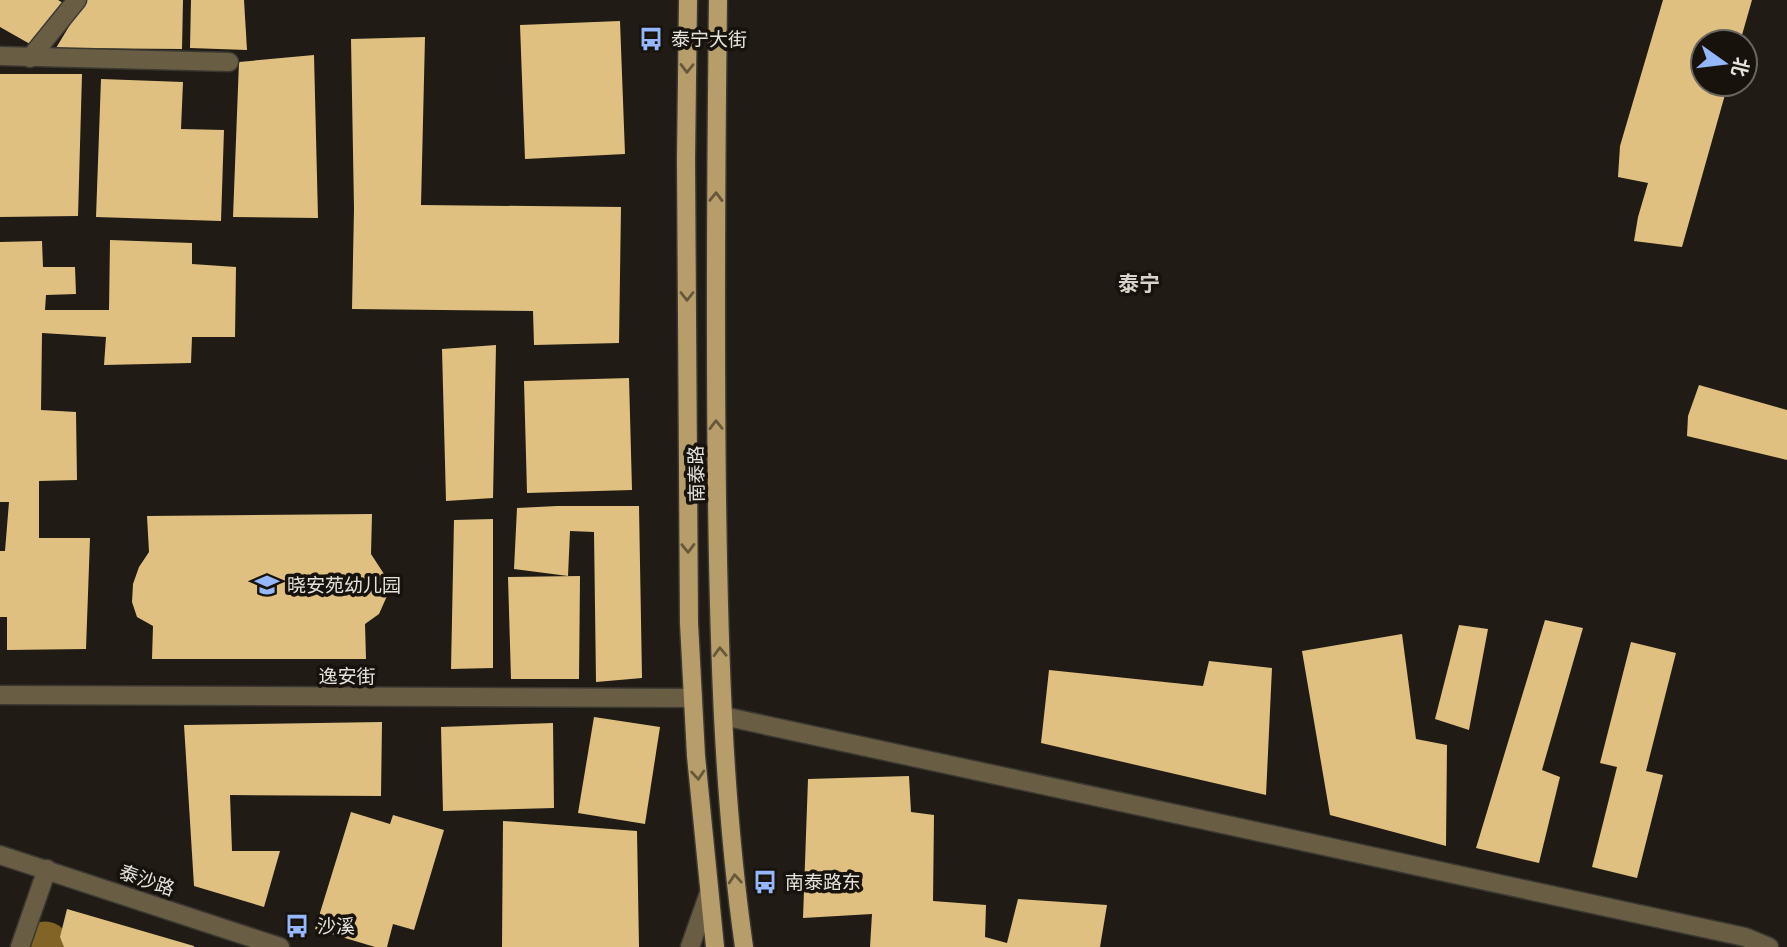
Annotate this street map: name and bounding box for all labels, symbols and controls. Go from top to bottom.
bus stop icon: 泰宁大街 [637,25,665,53]
place label: 泰宁大街 [671,28,747,51]
north arrow [1689,28,1759,98]
text: 北 [1727,55,1753,79]
one-way arrow [679,63,695,74]
one-way arrow [708,192,724,202]
district label: 泰宁 [1118,272,1160,296]
one-way arrow [679,291,695,301]
one-way arrow [708,419,724,430]
street label: 南泰路 [685,445,708,503]
one-way arrow [680,543,696,553]
school or university icon: 晓安苑幼儿园 [253,571,281,599]
place label: 晓安苑幼儿园 [287,574,401,597]
one-way arrow [713,647,728,658]
street label: 逸安街 [318,665,376,688]
one-way arrow [690,770,705,781]
street label: 泰沙路 [116,860,178,901]
bus stop icon: 南泰路东 [751,868,779,896]
place label: 南泰路东 [785,871,861,894]
one-way arrow [728,873,743,884]
bus stop icon: 沙溪 [283,912,311,940]
place label: 沙溪 [317,915,355,938]

